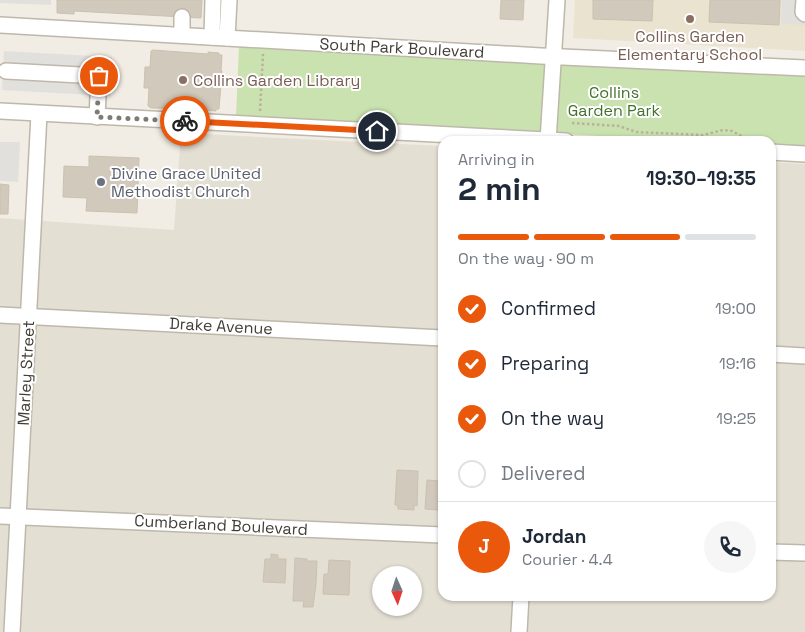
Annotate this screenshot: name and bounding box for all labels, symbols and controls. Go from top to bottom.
marker: Collins Garden Elementary School [684,13,696,25]
place label: Collins Garden Elementary School [618,26,762,65]
street label: South Park Boulevard [319,33,485,63]
pin [78,55,120,97]
icon: bag [85,62,113,90]
place label: Collins Garden Library [193,70,360,91]
marker: Collins Garden Library [177,74,189,86]
park label: Collins Garden Park [568,82,661,121]
courier [160,96,210,146]
icon: bike [171,107,199,135]
pin [356,110,398,152]
icon: home [363,117,391,145]
text: Arriving in [458,149,535,170]
place label: Divine Grace United Methodist Church [111,163,261,202]
text: 19:30–19:35 [646,166,756,191]
text: 2 min [458,169,541,209]
marker: Divine Grace United Methodist Church [95,176,107,188]
text: On the way · 90 m [458,248,594,269]
icon: check [458,295,486,323]
text: Confirmed [501,296,596,321]
text: 19:00 [715,298,756,319]
street label: Drake Avenue [169,313,273,339]
street label: Marley Street [13,320,39,426]
icon: check [458,350,486,378]
text: Preparing [501,351,589,376]
text: 19:16 [719,353,756,374]
icon: check [458,405,486,433]
text: On the way [501,406,604,431]
text: 19:25 [716,408,756,429]
text: Delivered [501,461,586,486]
street label: Cumberland Boulevard [134,510,308,540]
button: phone [704,521,756,573]
text: Jordan [522,524,587,549]
text: J [478,534,490,559]
text: Courier · 4.4 [522,549,613,570]
north arrow [372,566,422,616]
map controls [372,566,422,616]

